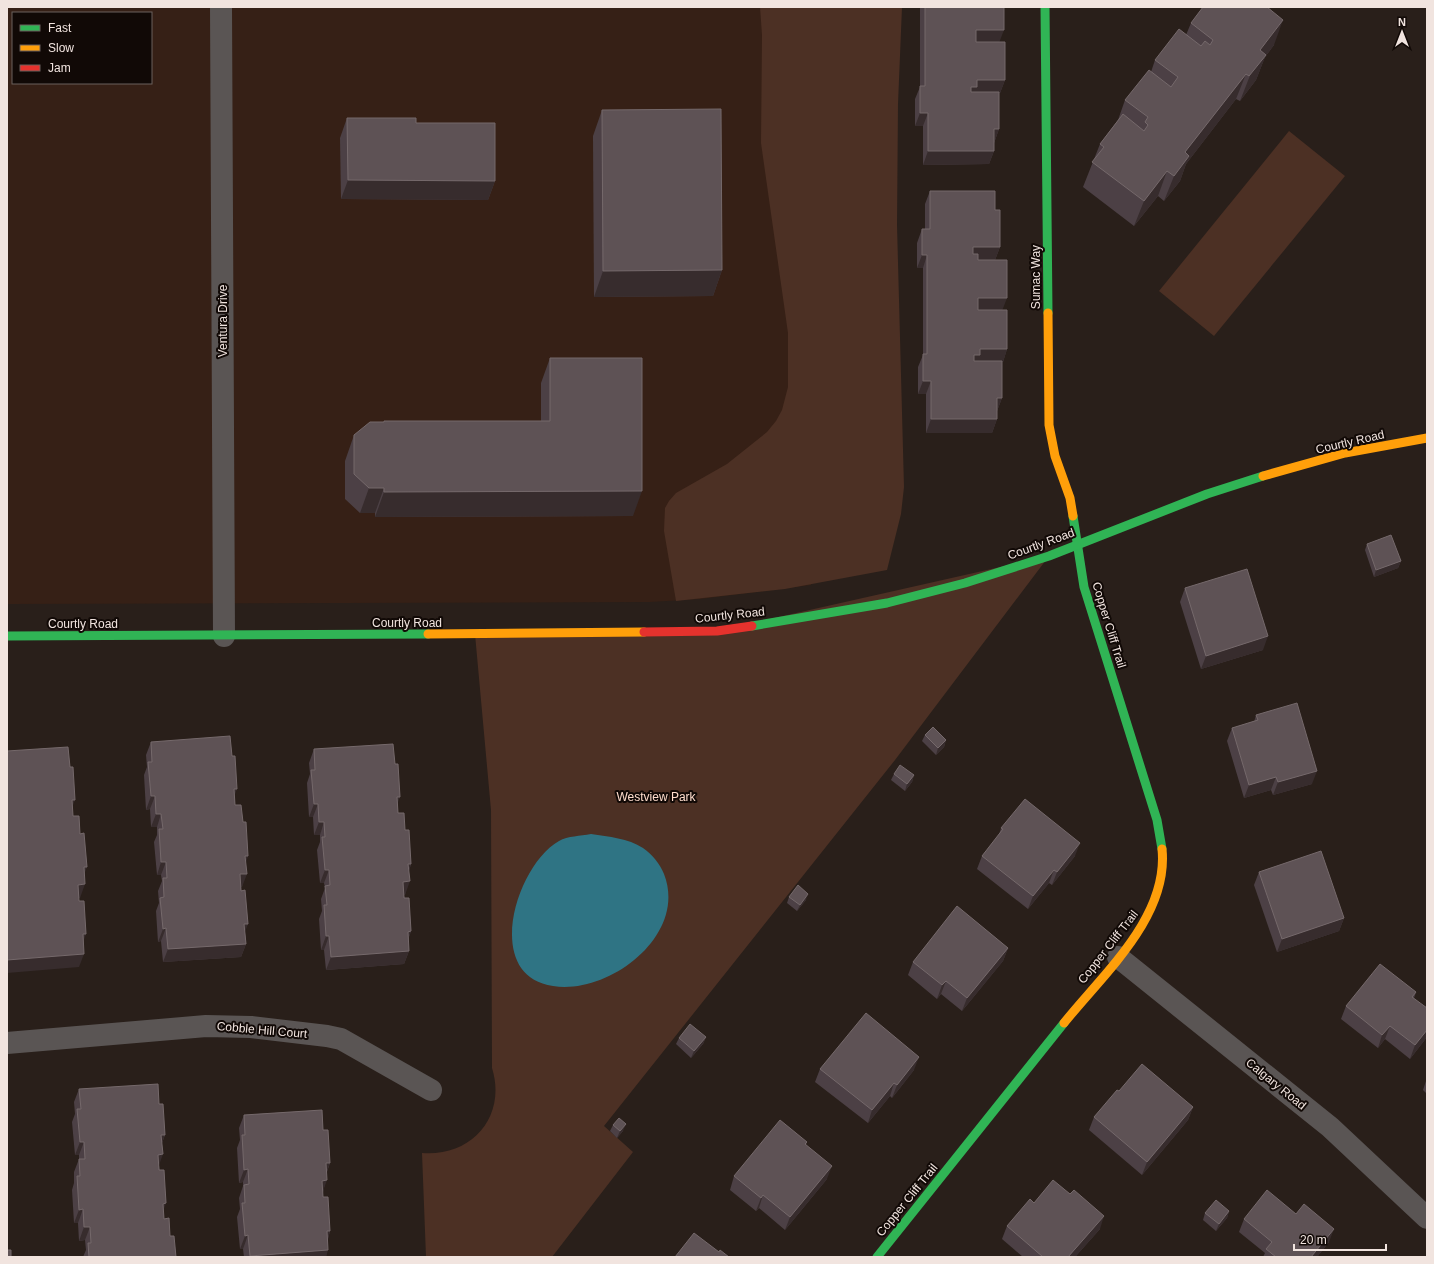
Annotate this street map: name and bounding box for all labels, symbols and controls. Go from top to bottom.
legend [12,12,152,84]
north arrow [1382,12,1422,52]
text: N [1398,16,1406,28]
text: Fast [48,21,72,35]
text: Slow [48,41,74,55]
text: Jam [48,61,71,75]
street label: Sumac Way [1029,245,1043,309]
street label: Ventura Drive [216,284,230,357]
street label: Courtly Road [1314,427,1386,457]
street label: Courtly Road [1006,525,1076,563]
street label: Copper Cliff Trail [1089,580,1129,670]
street label: Courtly Road [694,604,766,626]
street label: Courtly Road [372,616,442,630]
street label: Courtly Road [48,617,118,631]
park label: Westview Park [616,790,697,804]
street label: Copper Cliff Trail [1075,908,1141,986]
street label: Cobble Hill Court [216,1019,308,1041]
street label: Calgary Road [1243,1055,1309,1113]
street label: Copper Cliff Trail [874,1161,940,1239]
scale bar [1294,1226,1386,1252]
text: 20 m [1300,1233,1327,1247]

